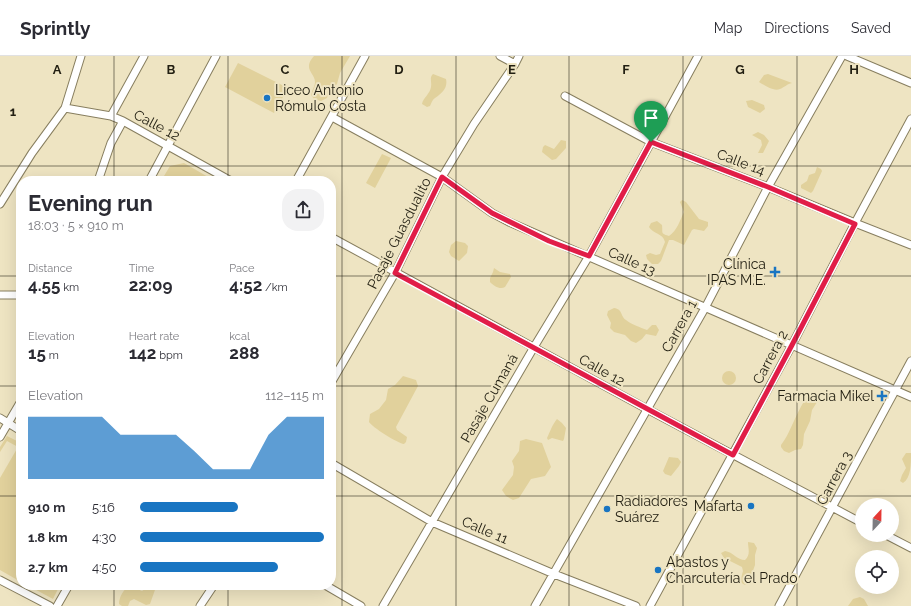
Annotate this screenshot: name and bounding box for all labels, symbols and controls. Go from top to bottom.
text: Sprintly [20,17,91,39]
text: Map [714,20,742,36]
text: Directions [764,20,829,36]
text: Saved [851,20,891,36]
text: A [53,62,62,77]
text: B [167,62,176,77]
text: C [281,62,290,77]
text: D [394,62,404,77]
text: E [508,62,516,77]
text: F [622,62,630,77]
text: G [735,62,745,77]
text: H [849,62,859,77]
place label: Liceo Antonio Rómulo Costa [275,82,366,114]
marker: Liceo Antonio Rómulo Costa [262,93,272,103]
pin [634,101,668,142]
text: 1 [10,104,17,119]
street label: Calle 12 [131,106,183,144]
icon: arrive [640,107,662,129]
street label: Calle 14 [715,146,768,179]
street label: Pasaje Guasdualito [364,175,434,291]
button: share [282,189,324,231]
text: Evening run [28,190,153,216]
text: 18:03 · 5 × 910 m [28,218,124,233]
street label: Calle 13 [606,244,658,278]
place label: Clínica IPAS M.E. [707,256,766,288]
text: Distance [28,262,72,275]
text: Time [129,262,154,275]
text: Pace [229,262,255,275]
marker: Clínica IPAS M.E. [769,266,781,278]
text: 4.55 [28,275,60,295]
text: 22:09 [129,275,172,295]
text: 4:52 [229,275,262,295]
text: km [60,281,79,294]
text: /km [262,281,288,294]
street label: Carrera 1 [658,297,700,355]
street label: Carrera 2 [749,327,791,387]
text: Elevation [28,330,75,343]
text: Heart rate [129,330,179,343]
text: kcal [229,330,250,343]
text: 15 [28,343,46,363]
text: 142 [129,343,156,363]
text: 288 [229,343,259,363]
text: m [46,349,59,362]
text: bpm [156,349,183,362]
street label: Pasaje Cumaná [457,351,521,445]
street label: Calle 12 [576,351,628,389]
text: Elevation [28,388,83,403]
text: 112–115 m [265,388,324,403]
place label: Farmacia Mikel [777,388,874,404]
marker: Farmacia Mikel [877,391,887,401]
street label: Carrera 3 [813,448,855,508]
place label: Radiadores Suárez [615,493,688,525]
place label: Mafarta [694,498,743,514]
north arrow [855,498,899,542]
map controls [855,498,899,594]
text: 910 m [28,500,65,515]
text: 5:16 [92,500,115,515]
marker: Mafarta [746,501,756,511]
marker: Radiadores Suárez [602,504,612,514]
street label: Calle 11 [459,513,511,547]
text: 1.8 km [28,530,68,545]
text: 4:30 [92,530,116,545]
button: locate [855,550,899,594]
place label: Abastos y Charcutería el Prado [666,554,797,586]
text: 2.7 km [28,560,68,575]
text: 4:50 [92,560,117,575]
marker: Abastos y Charcutería el Prado [653,565,663,575]

